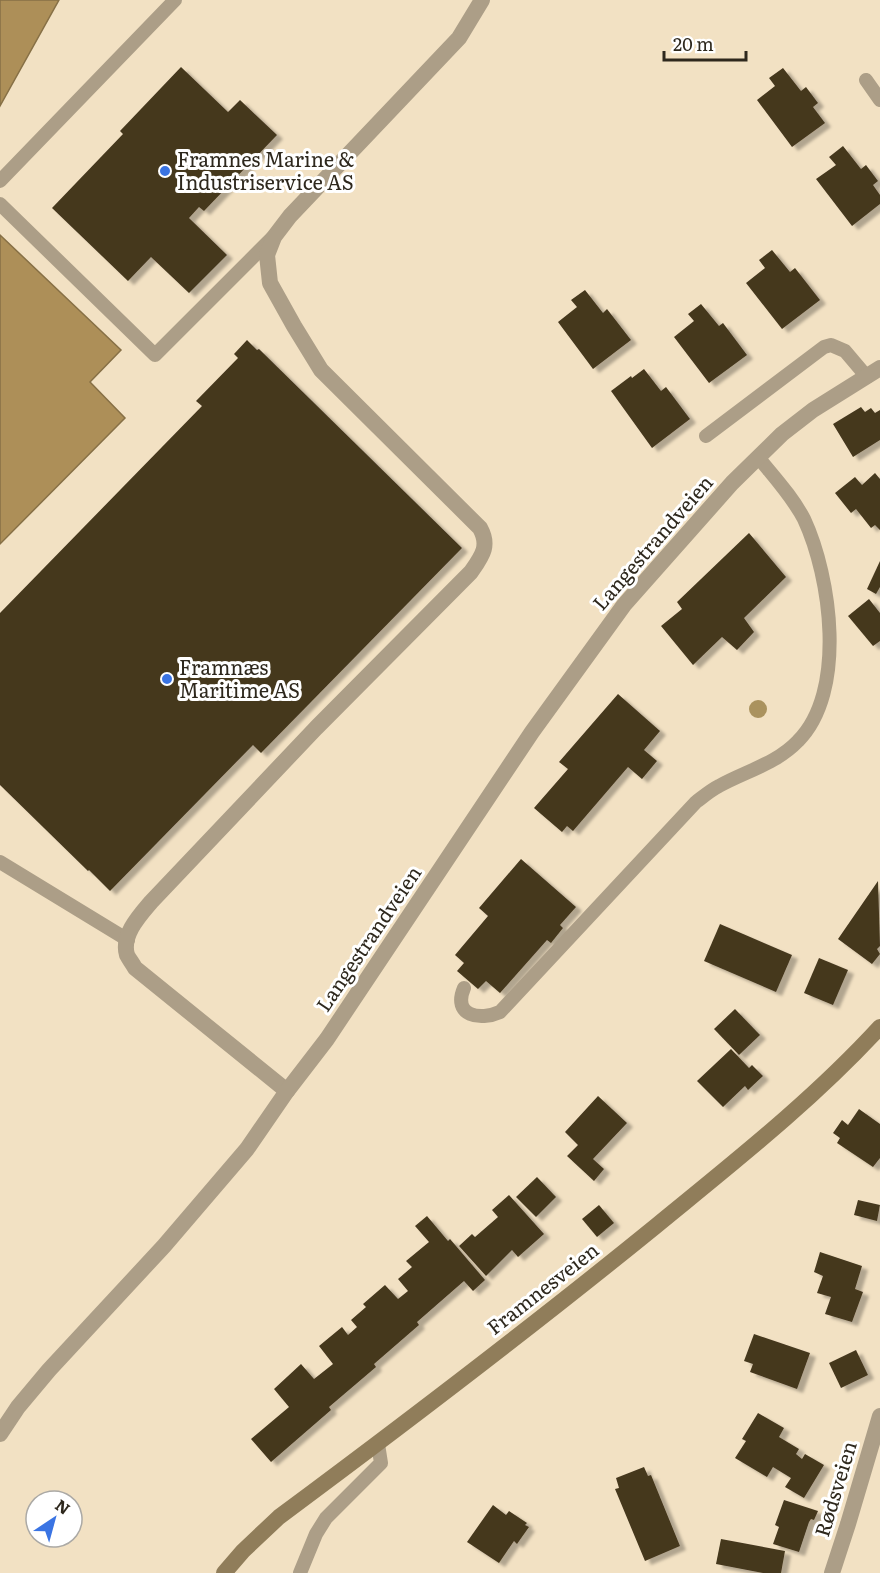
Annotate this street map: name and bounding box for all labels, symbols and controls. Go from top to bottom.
scale bar [664,24,746,62]
text: 20 m [673,30,714,57]
place label: Framnes Marine & Industriservice AS [177,143,354,196]
marker: Framnes Marine & Industriservice AS [158,164,172,178]
street label: Langestrandveien [584,468,719,616]
place label: Framnæs Maritime AS [179,651,300,704]
marker: Framnæs Maritime AS [160,672,174,686]
street label: Langestrandveien [307,859,427,1017]
street label: Framnesveien [479,1234,604,1341]
street label: Rødsveien [805,1437,863,1540]
north arrow [24,1489,84,1549]
text: N [51,1492,76,1520]

